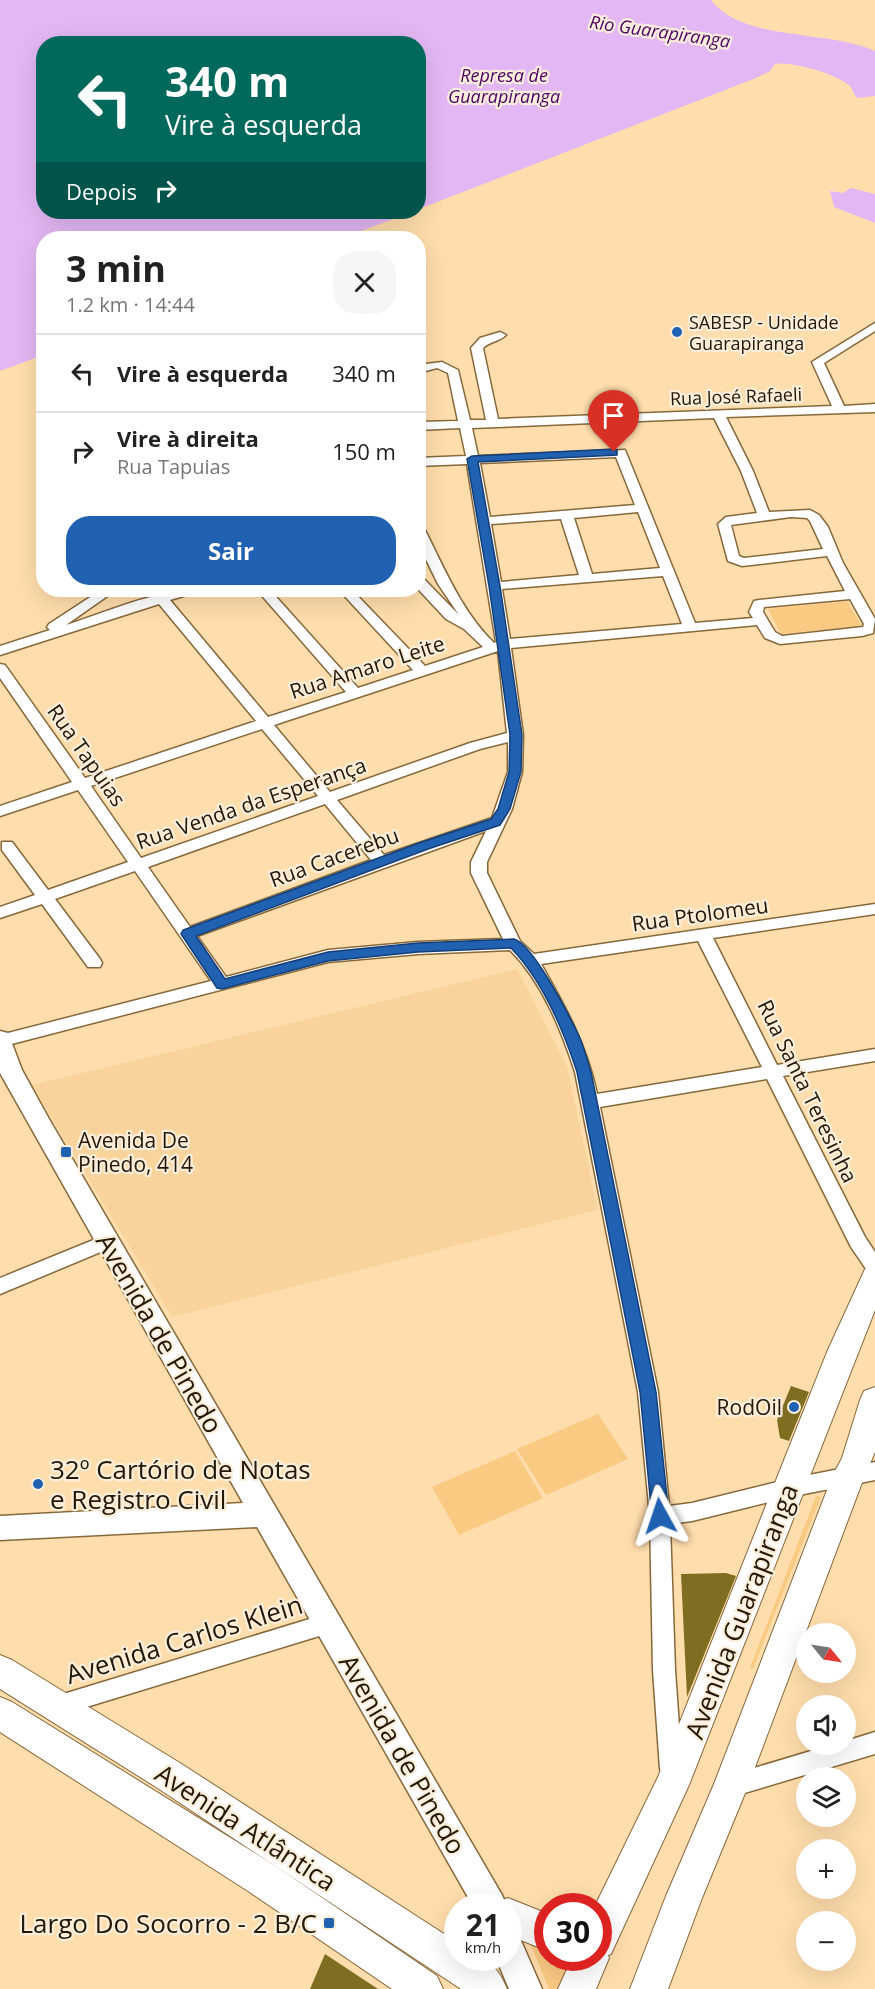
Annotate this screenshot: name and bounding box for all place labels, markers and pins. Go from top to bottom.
place label: SABESP - Unidade Guarapiranga [689,310,839,355]
marker: SABESP - Unidade Guarapiranga [670,325,684,339]
pin [588,390,639,452]
place label: Avenida De Pinedo, 414 [78,1126,193,1178]
marker: Avenida De Pinedo, 414 [59,1145,73,1159]
place label: RodOil [717,1393,782,1421]
marker: RodOil [787,1400,801,1414]
place label: 32º Cartório de Notas e Registro Civil [50,1451,311,1517]
marker: 32º Cartório de Notas e Registro Civil [31,1477,45,1491]
place label: Largo Do Socorro - 2 B/C [19,1905,317,1941]
marker: Largo Do Socorro - 2 B/C [322,1916,336,1930]

